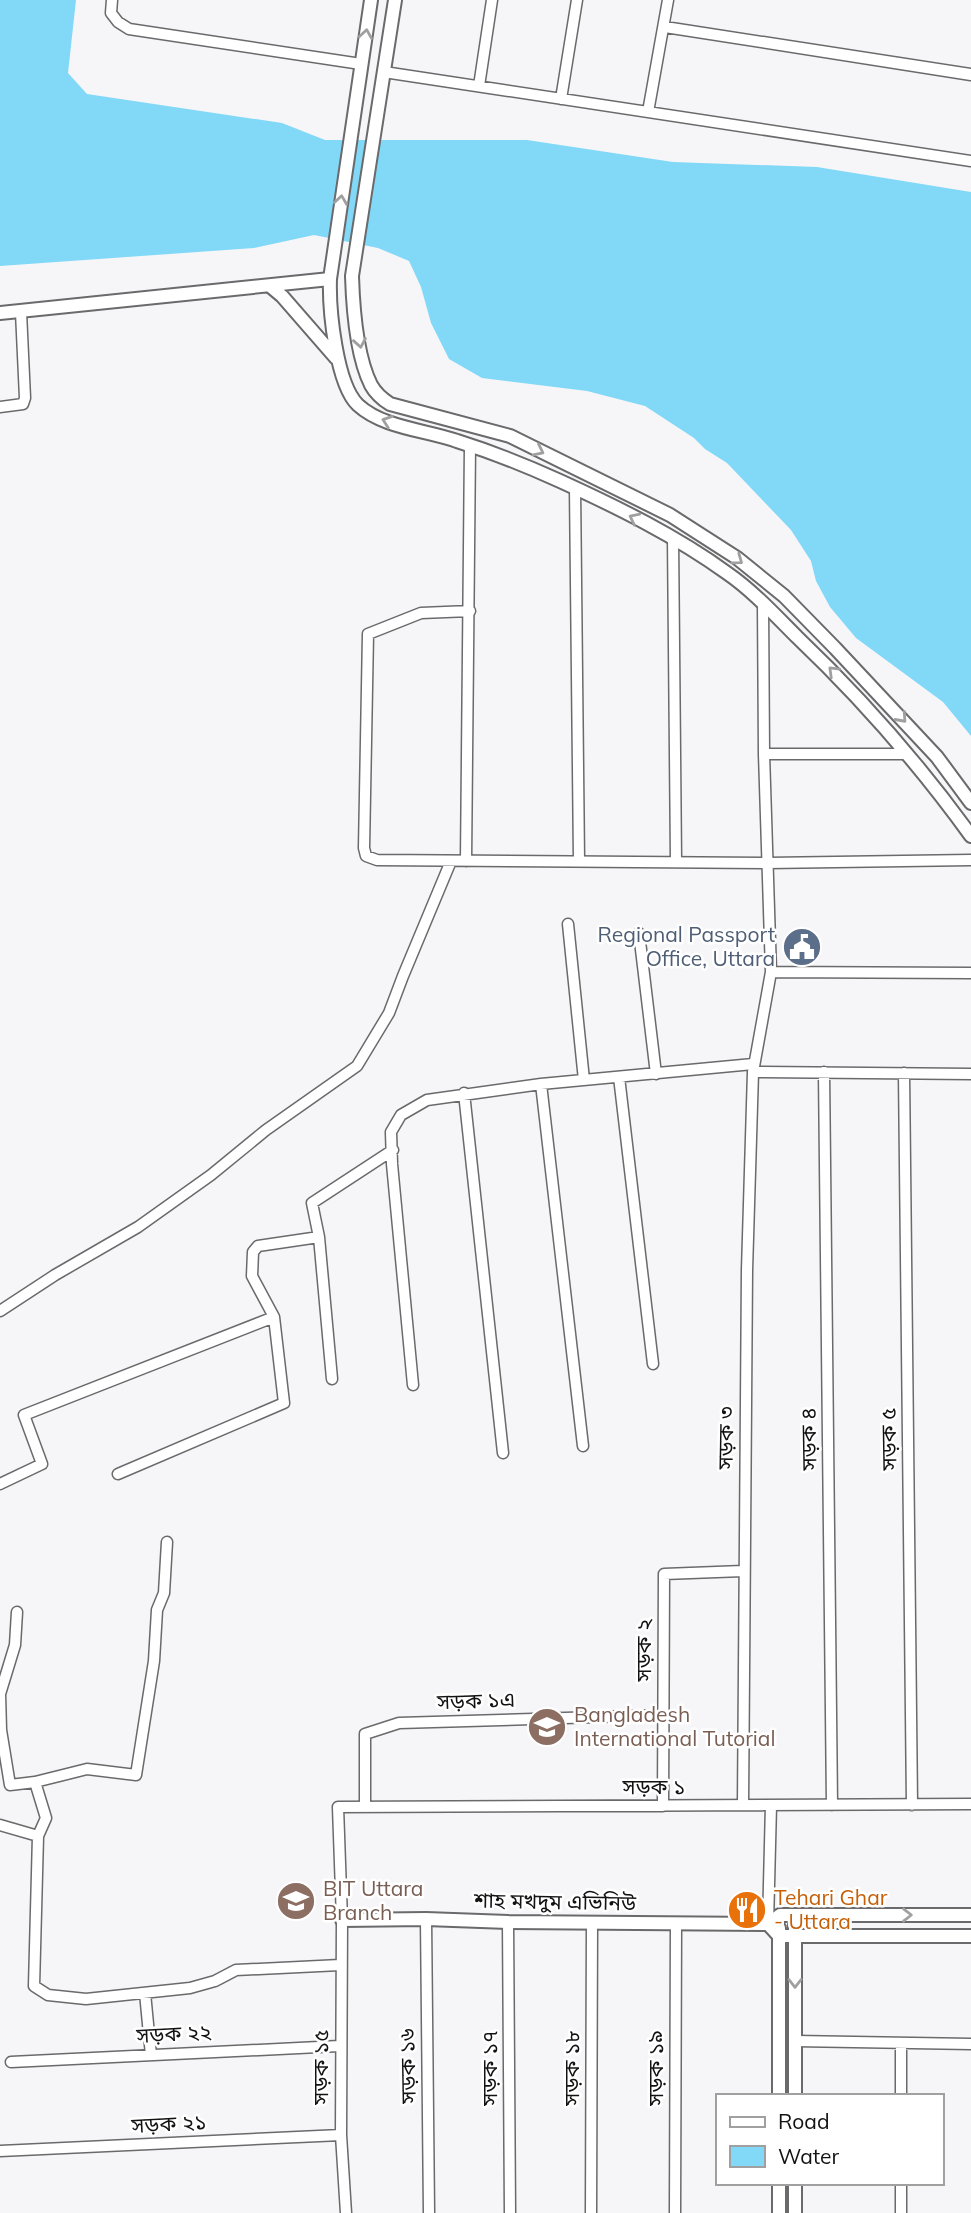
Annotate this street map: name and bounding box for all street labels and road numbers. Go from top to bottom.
street label: সড়ক ৩ [711,1406,739,1471]
street label: সড়ক ৪ [794,1407,822,1472]
street label: সড়ক ৫ [874,1407,902,1472]
street label: সড়ক ২ [630,1618,656,1682]
street label: সড়ক ১এ [435,1686,516,1714]
street label: সড়ক ১ [622,1773,685,1799]
street label: শাহ মখদুম এভিনিউ [473,1887,637,1915]
street label: সড়ক ২২ [135,2018,213,2048]
street label: সড়ক ১৬ [393,2028,421,2105]
street label: সড়ক ১৫ [307,2029,333,2106]
street label: সড়ক ১৭ [476,2030,502,2107]
street label: সড়ক ১৮ [558,2030,584,2107]
street label: সড়ক ১৯ [642,2030,668,2107]
street label: সড়ক ২১ [130,2108,207,2138]

